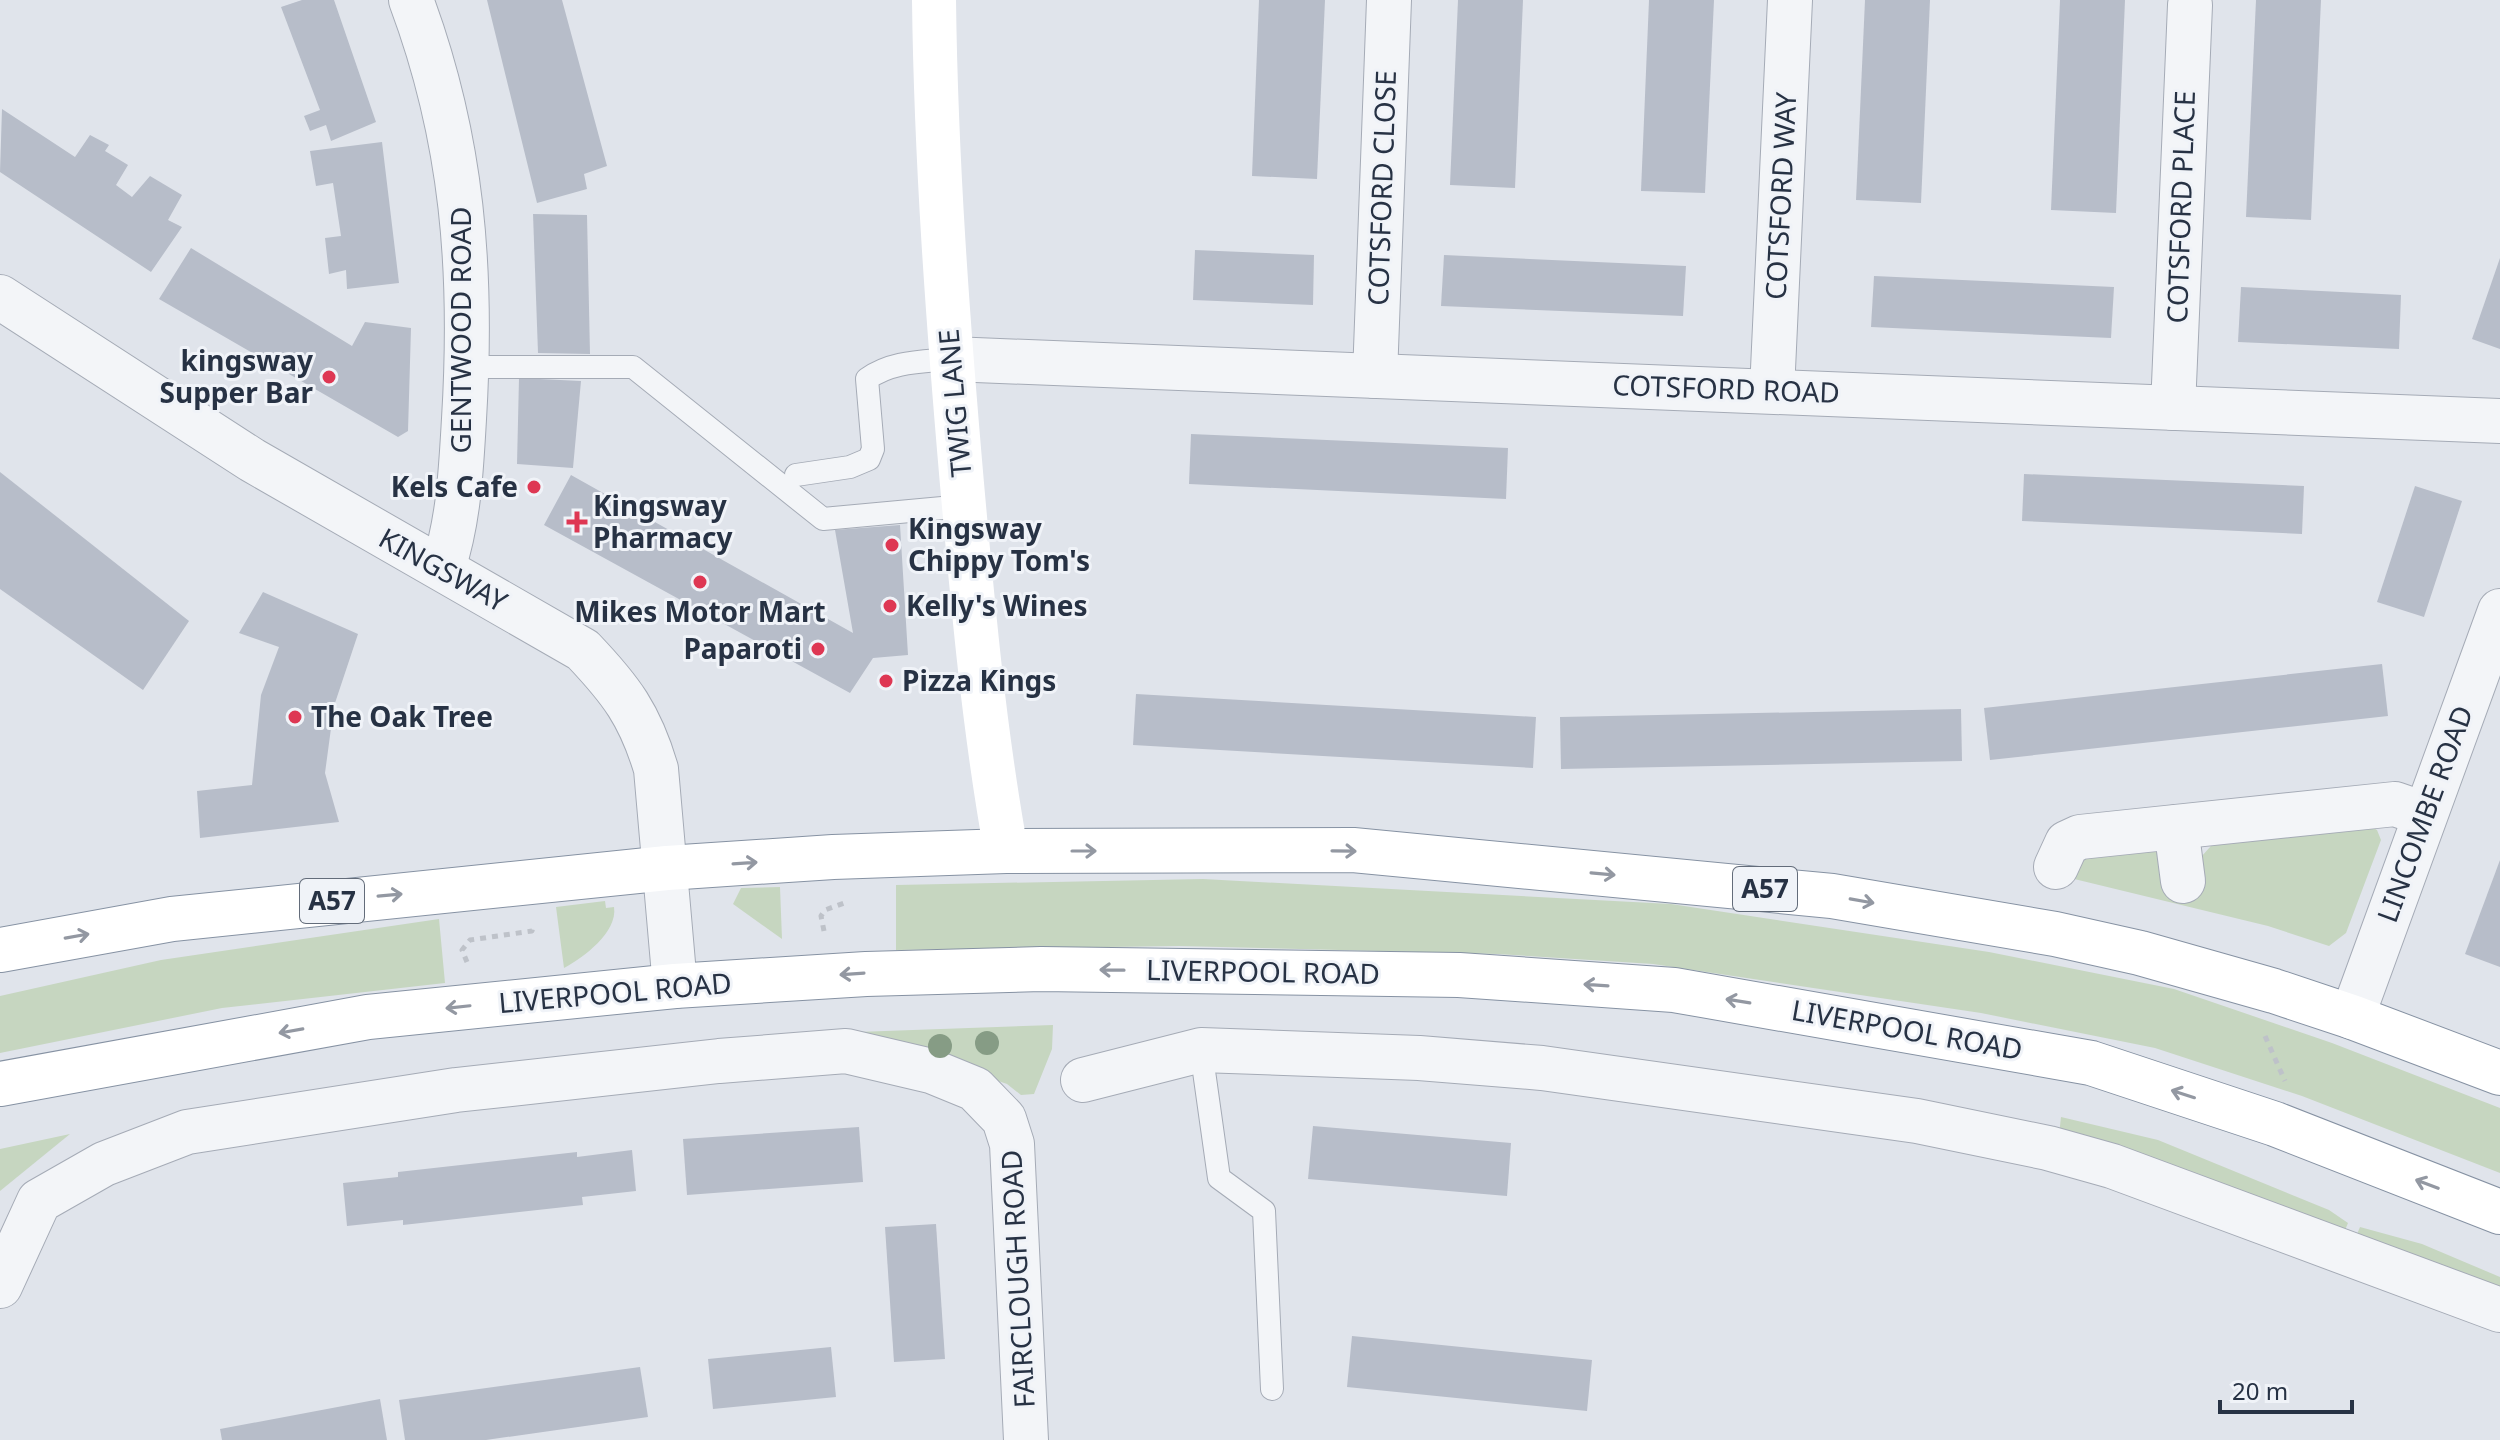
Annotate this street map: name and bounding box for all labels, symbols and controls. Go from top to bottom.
street label: COTSFORD CLOSE [1358,70,1404,306]
street label: COTSFORD PLACE [2157,90,2203,324]
street label: COTSFORD WAY [1756,91,1804,301]
street label: GENTWOOD ROAD [441,206,479,454]
street label: TWIG LANE [929,328,979,479]
place label: kingsway Supper Bar [160,341,313,411]
street label: COTSFORD ROAD [1612,365,1840,411]
marker: kingsway Supper Bar [320,368,338,386]
place label: Kels Cafe [391,467,518,505]
marker: Kels Cafe [525,478,543,496]
place label: Kingsway Pharmacy [593,486,732,556]
place label: Kingsway Chippy Tom's [908,509,1090,579]
marker: Kingsway Pharmacy [568,513,586,531]
street label: KINGSWAY [373,518,514,620]
marker: Kingsway Chippy Tom's [883,536,901,554]
marker: Mikes Motor Mart [691,573,709,591]
place label: Kelly's Wines [906,586,1087,624]
place label: Mikes Motor Mart [574,592,826,630]
marker: Kelly's Wines [881,597,899,615]
place label: Paparoti [683,629,802,667]
marker: Paparoti [809,640,827,658]
place label: Pizza Kings [902,661,1056,699]
marker: Pizza Kings [877,672,895,690]
place label: The Oak Tree [311,697,493,735]
street label: LINCOMBE ROAD [2367,700,2481,927]
marker: The Oak Tree [286,708,304,726]
one-way arrow [1070,843,1097,859]
one-way arrow [1330,843,1357,858]
one-way arrow [731,855,758,870]
one-way arrow [1589,867,1616,882]
road number: A57 [1733,867,1797,911]
road number: A57 [300,879,364,923]
one-way arrow [376,887,403,902]
one-way arrow [1848,894,1874,909]
one-way arrow [64,928,89,943]
street label: LIVERPOOL ROAD [1146,950,1380,992]
one-way arrow [1099,962,1126,977]
street label: LIVERPOOL ROAD [497,963,733,1021]
one-way arrow [839,967,866,982]
one-way arrow [1583,977,1610,992]
street label: LIVERPOOL ROAD [1789,990,2026,1068]
one-way arrow [1726,993,1751,1008]
one-way arrow [445,999,472,1014]
one-way arrow [279,1024,305,1039]
one-way arrow [2171,1086,2197,1101]
street label: FAIRCLOUGH ROAD [991,1149,1043,1409]
one-way arrow [2415,1176,2440,1190]
scale bar [2220,1364,2352,1414]
text: 20 m [2232,1374,2288,1407]

